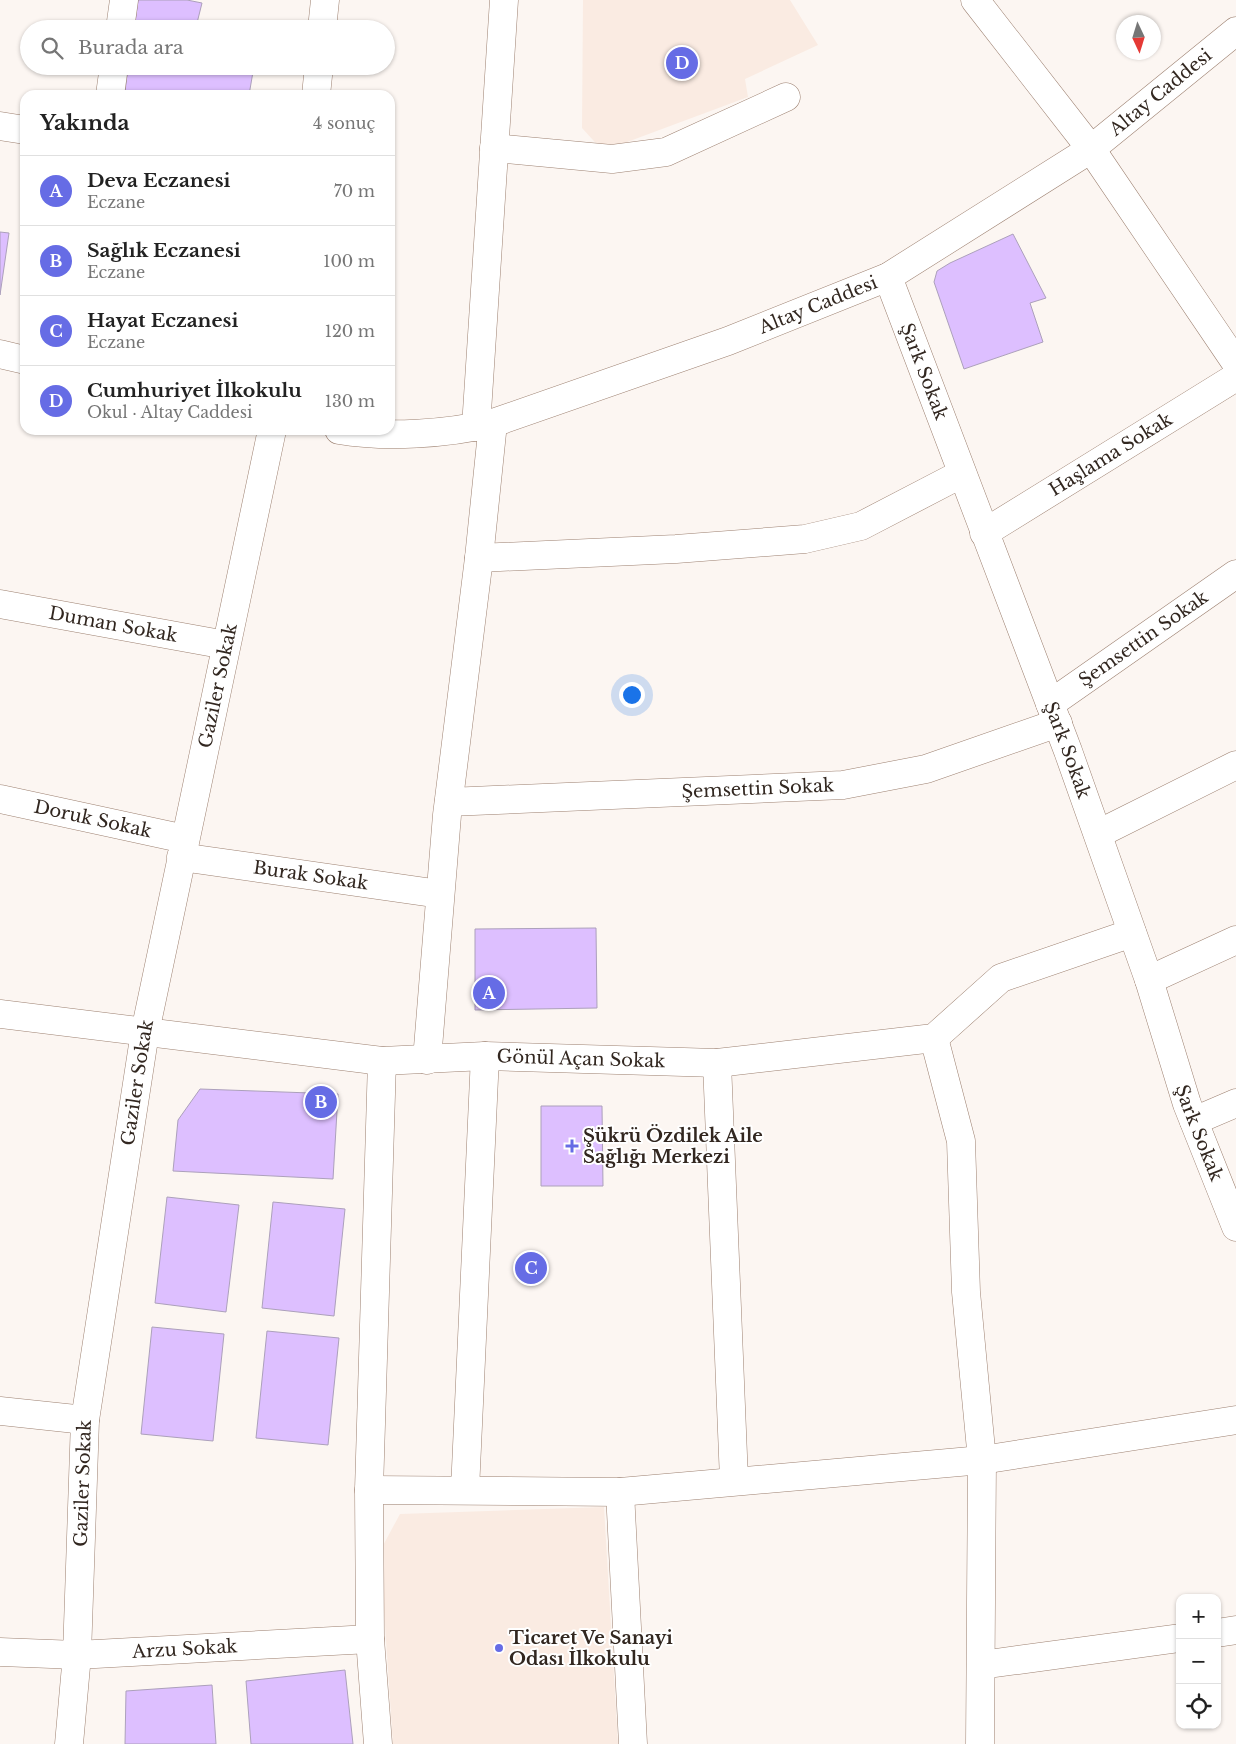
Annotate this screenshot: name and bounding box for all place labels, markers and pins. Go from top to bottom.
pin: D [666,44,698,82]
pin: A [473,974,505,1012]
pin: B [305,1083,337,1121]
place label: Şükrü Özdilek Aile Sağlığı Merkezi [583,1124,763,1168]
marker: Şükrü Özdilek Aile Sağlığı Merkezi [565,1139,579,1153]
pin: C [515,1249,547,1287]
place label: Ticaret Ve Sanayi Odası İlkokulu [509,1627,673,1670]
marker: Ticaret Ve Sanayi Odası İlkokulu [493,1642,505,1654]

